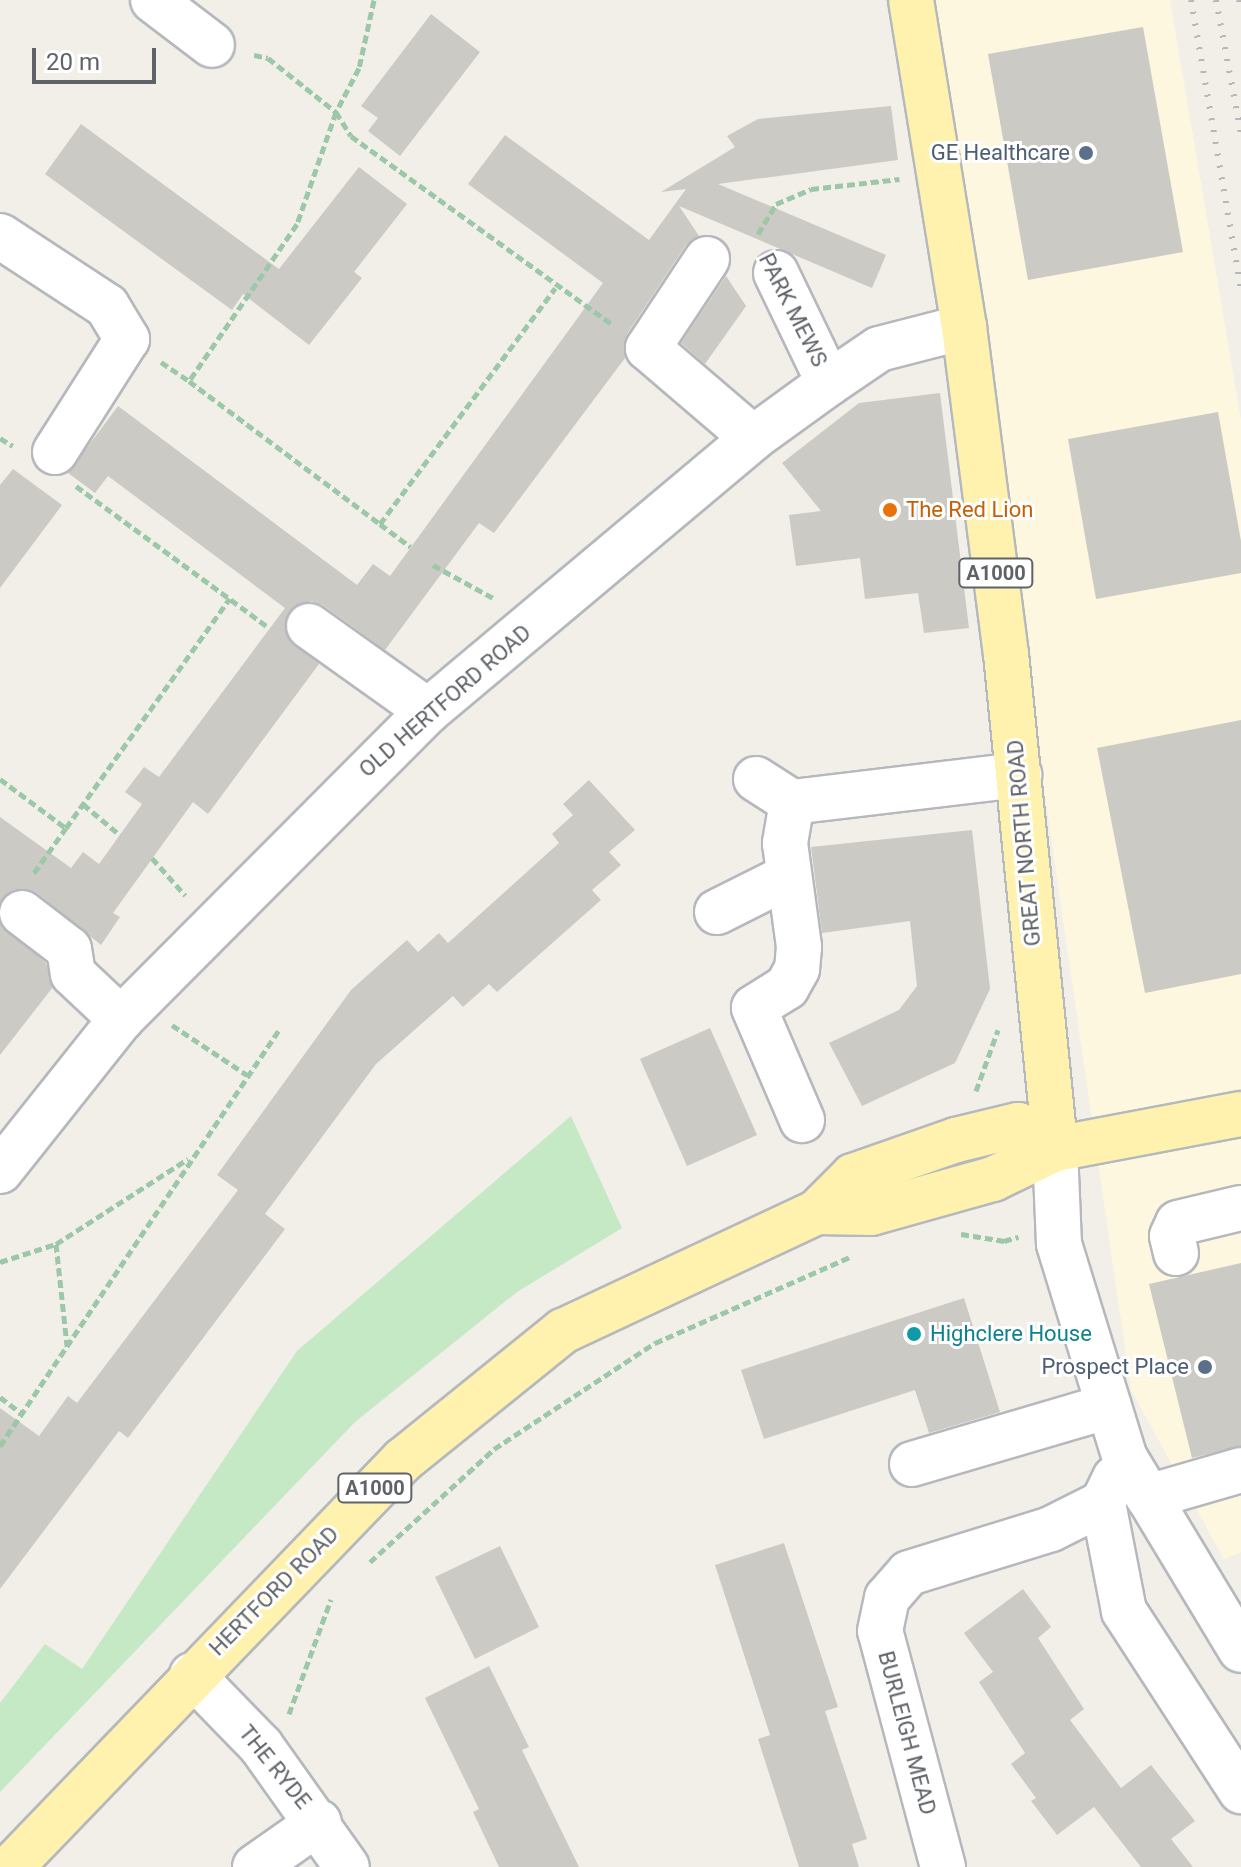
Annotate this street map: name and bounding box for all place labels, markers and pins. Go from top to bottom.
place label: GE Healthcare [931,140,1070,166]
marker: GE Healthcare [1077,144,1095,162]
place label: The Red Lion [906,497,1033,523]
marker: The Red Lion [881,501,899,519]
place label: Highclere House [930,1321,1092,1347]
marker: Highclere House [905,1325,923,1343]
place label: Prospect Place [1041,1354,1189,1380]
marker: Prospect Place [1196,1358,1214,1376]

